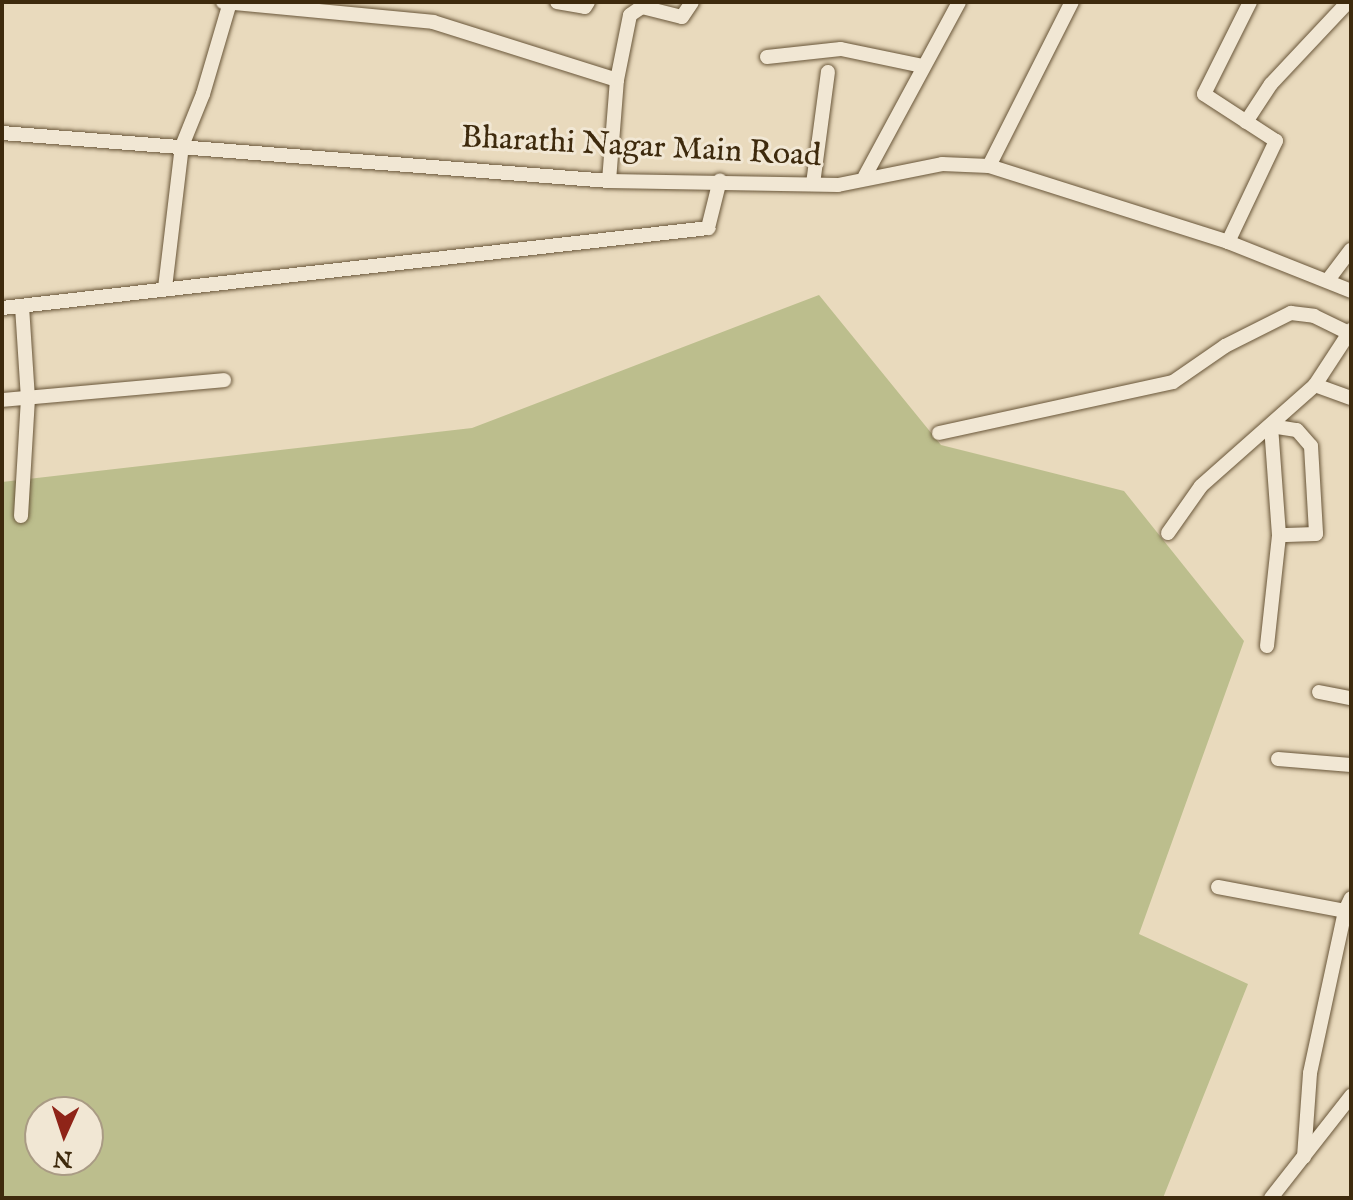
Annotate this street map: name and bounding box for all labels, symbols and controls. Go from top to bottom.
street label: Bharathi Nagar Main Road [460,119,822,177]
north arrow [24,1096,104,1176]
text: N [53,1143,73,1172]

